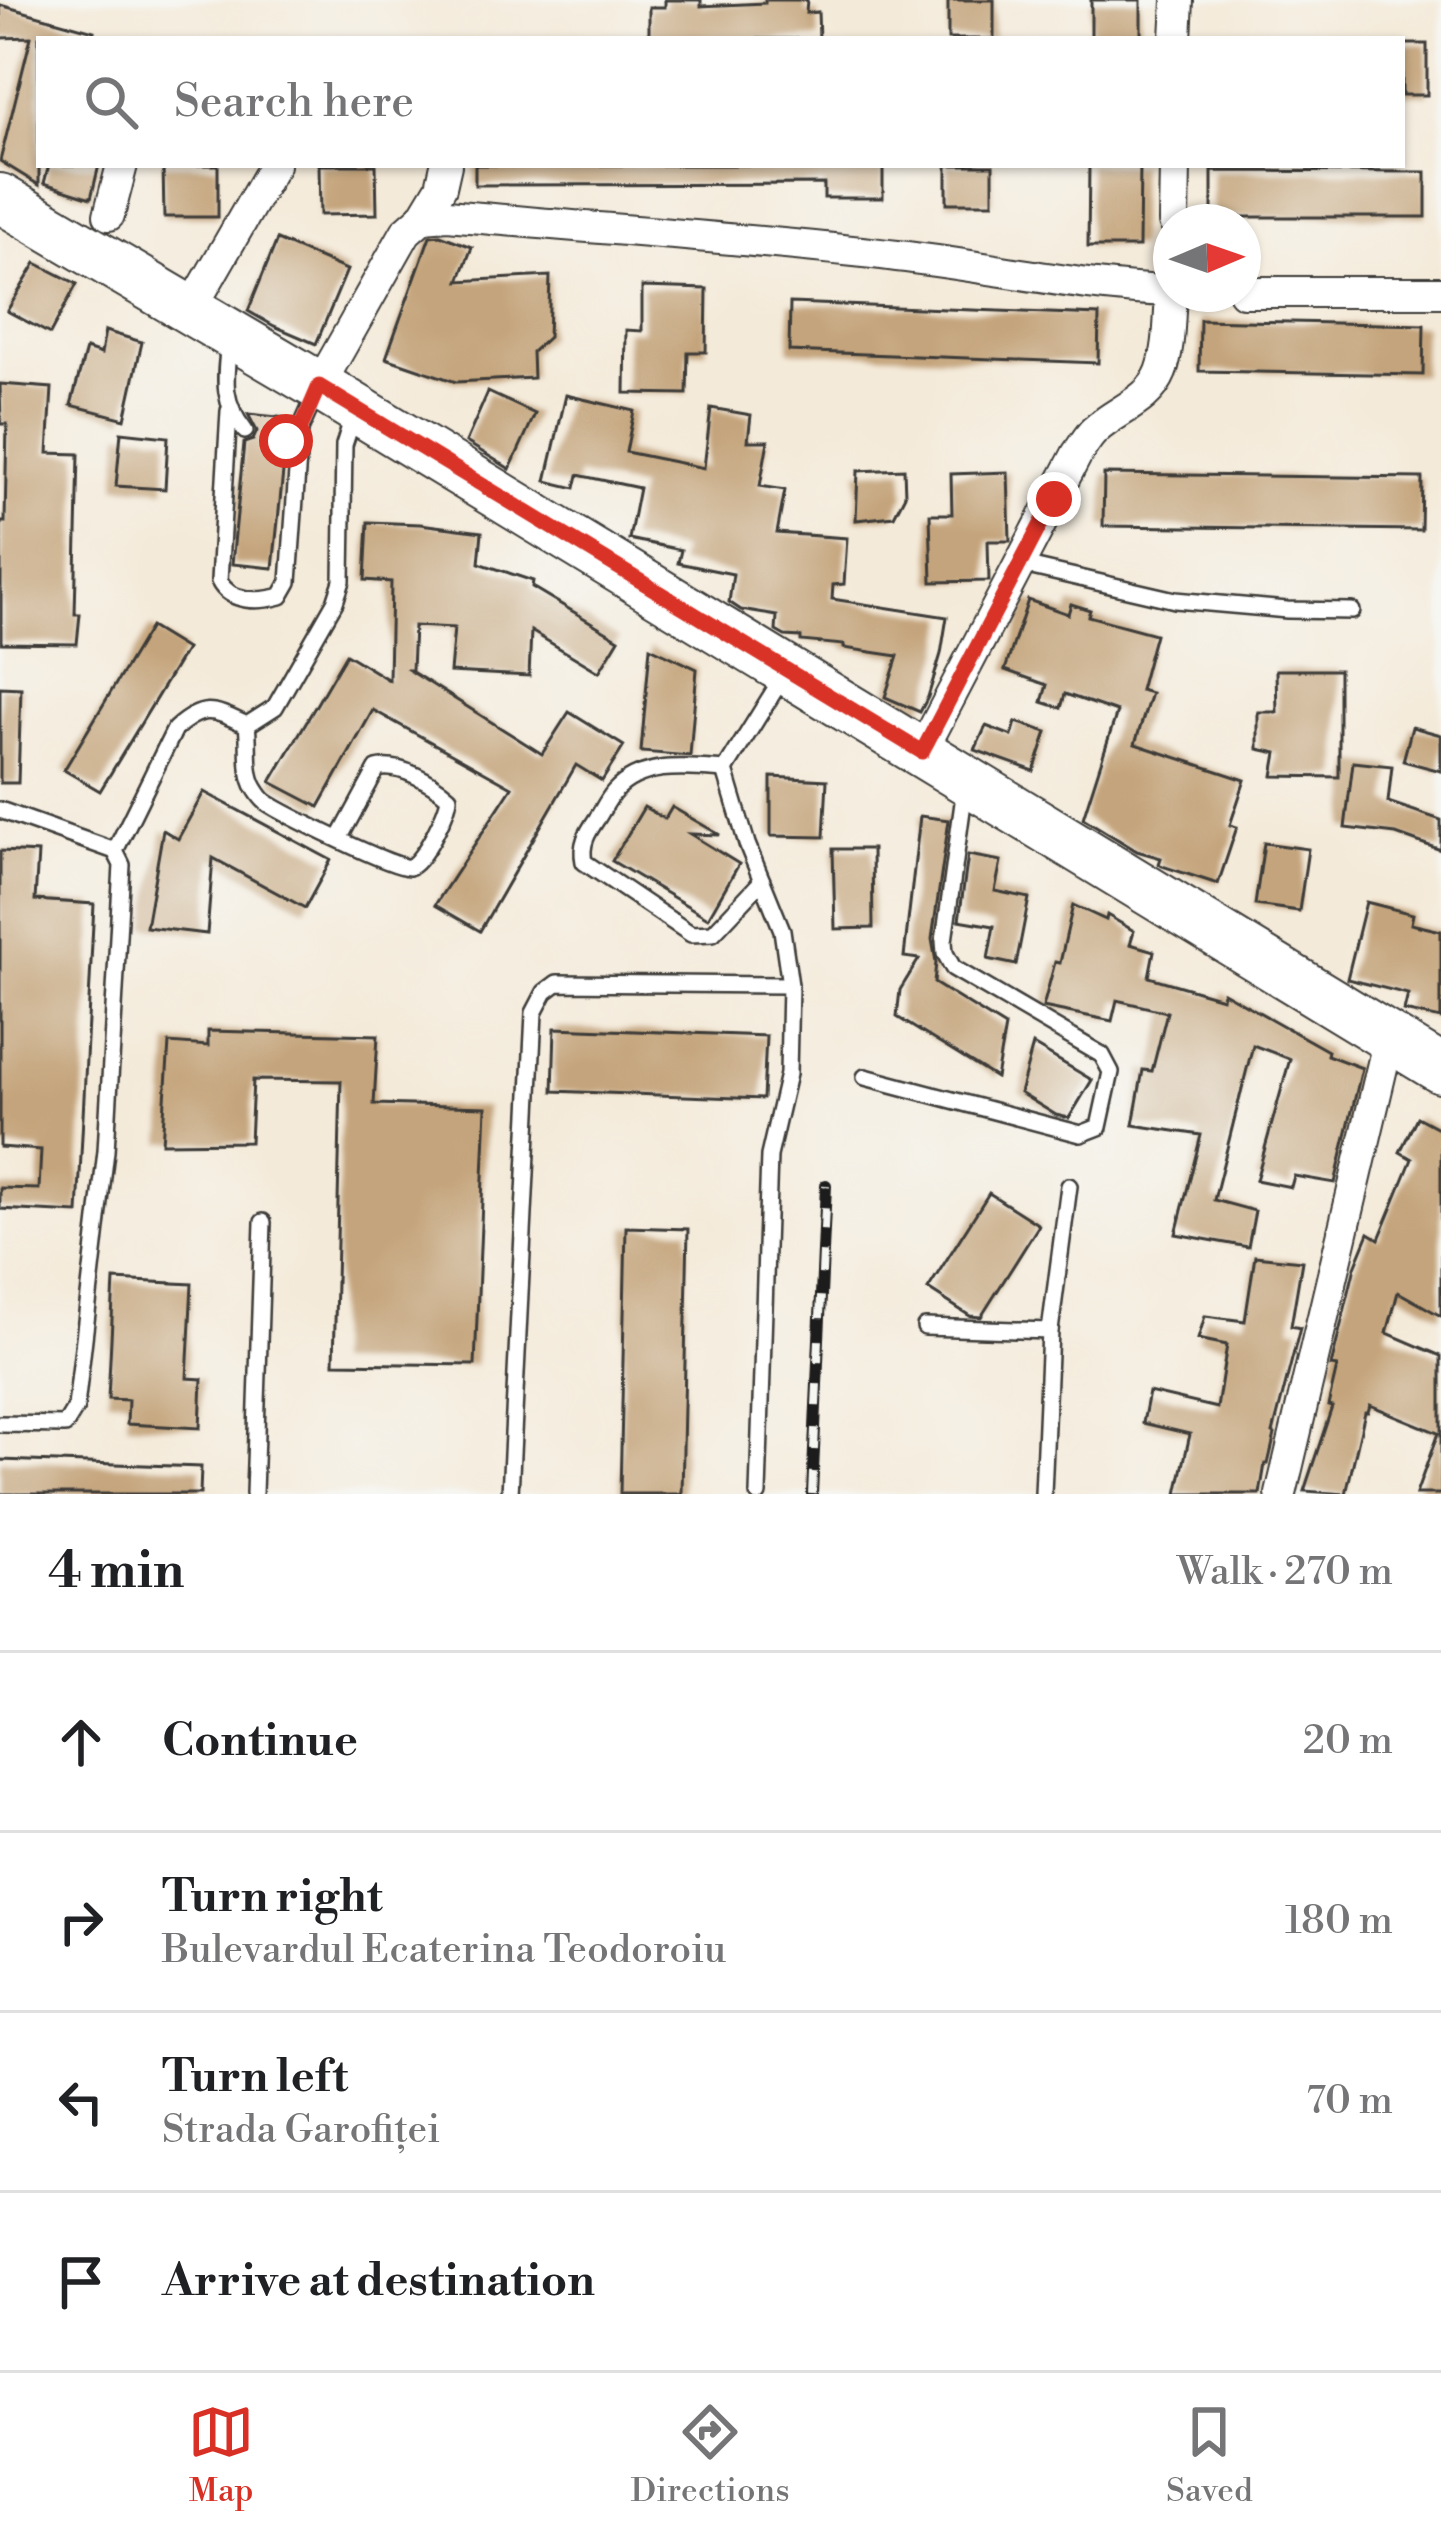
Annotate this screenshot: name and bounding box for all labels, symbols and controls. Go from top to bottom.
search box [36,36,1405,168]
icon: search [78,69,144,135]
text: Search here [174,74,414,131]
north arrow [1153,204,1261,312]
route start [259,414,313,468]
route end [1027,472,1081,526]
text: 4 min [48,1540,184,1604]
text: Walk · 270 m [1177,1548,1393,1597]
icon: ahead [48,1709,114,1775]
text: Continue [162,1713,358,1770]
text: 20 m [1303,1717,1393,1766]
text: Turn right [162,1869,383,1926]
icon: right [48,1889,114,1955]
text: 180 m [1285,1897,1393,1946]
text: Bulevardul Ecaterina Teodoroiu [162,1926,726,1975]
text: Turn left [162,2049,348,2106]
icon: left [48,2069,114,2135]
text: 70 m [1306,2077,1393,2126]
text: Strada Garofiței [162,2106,440,2155]
icon: arrive [48,2249,114,2315]
text: Arrive at destination [162,2253,595,2310]
tab: Map [188,2399,254,2512]
tab: Directions [631,2399,790,2512]
tab: Saved [1166,2399,1253,2512]

